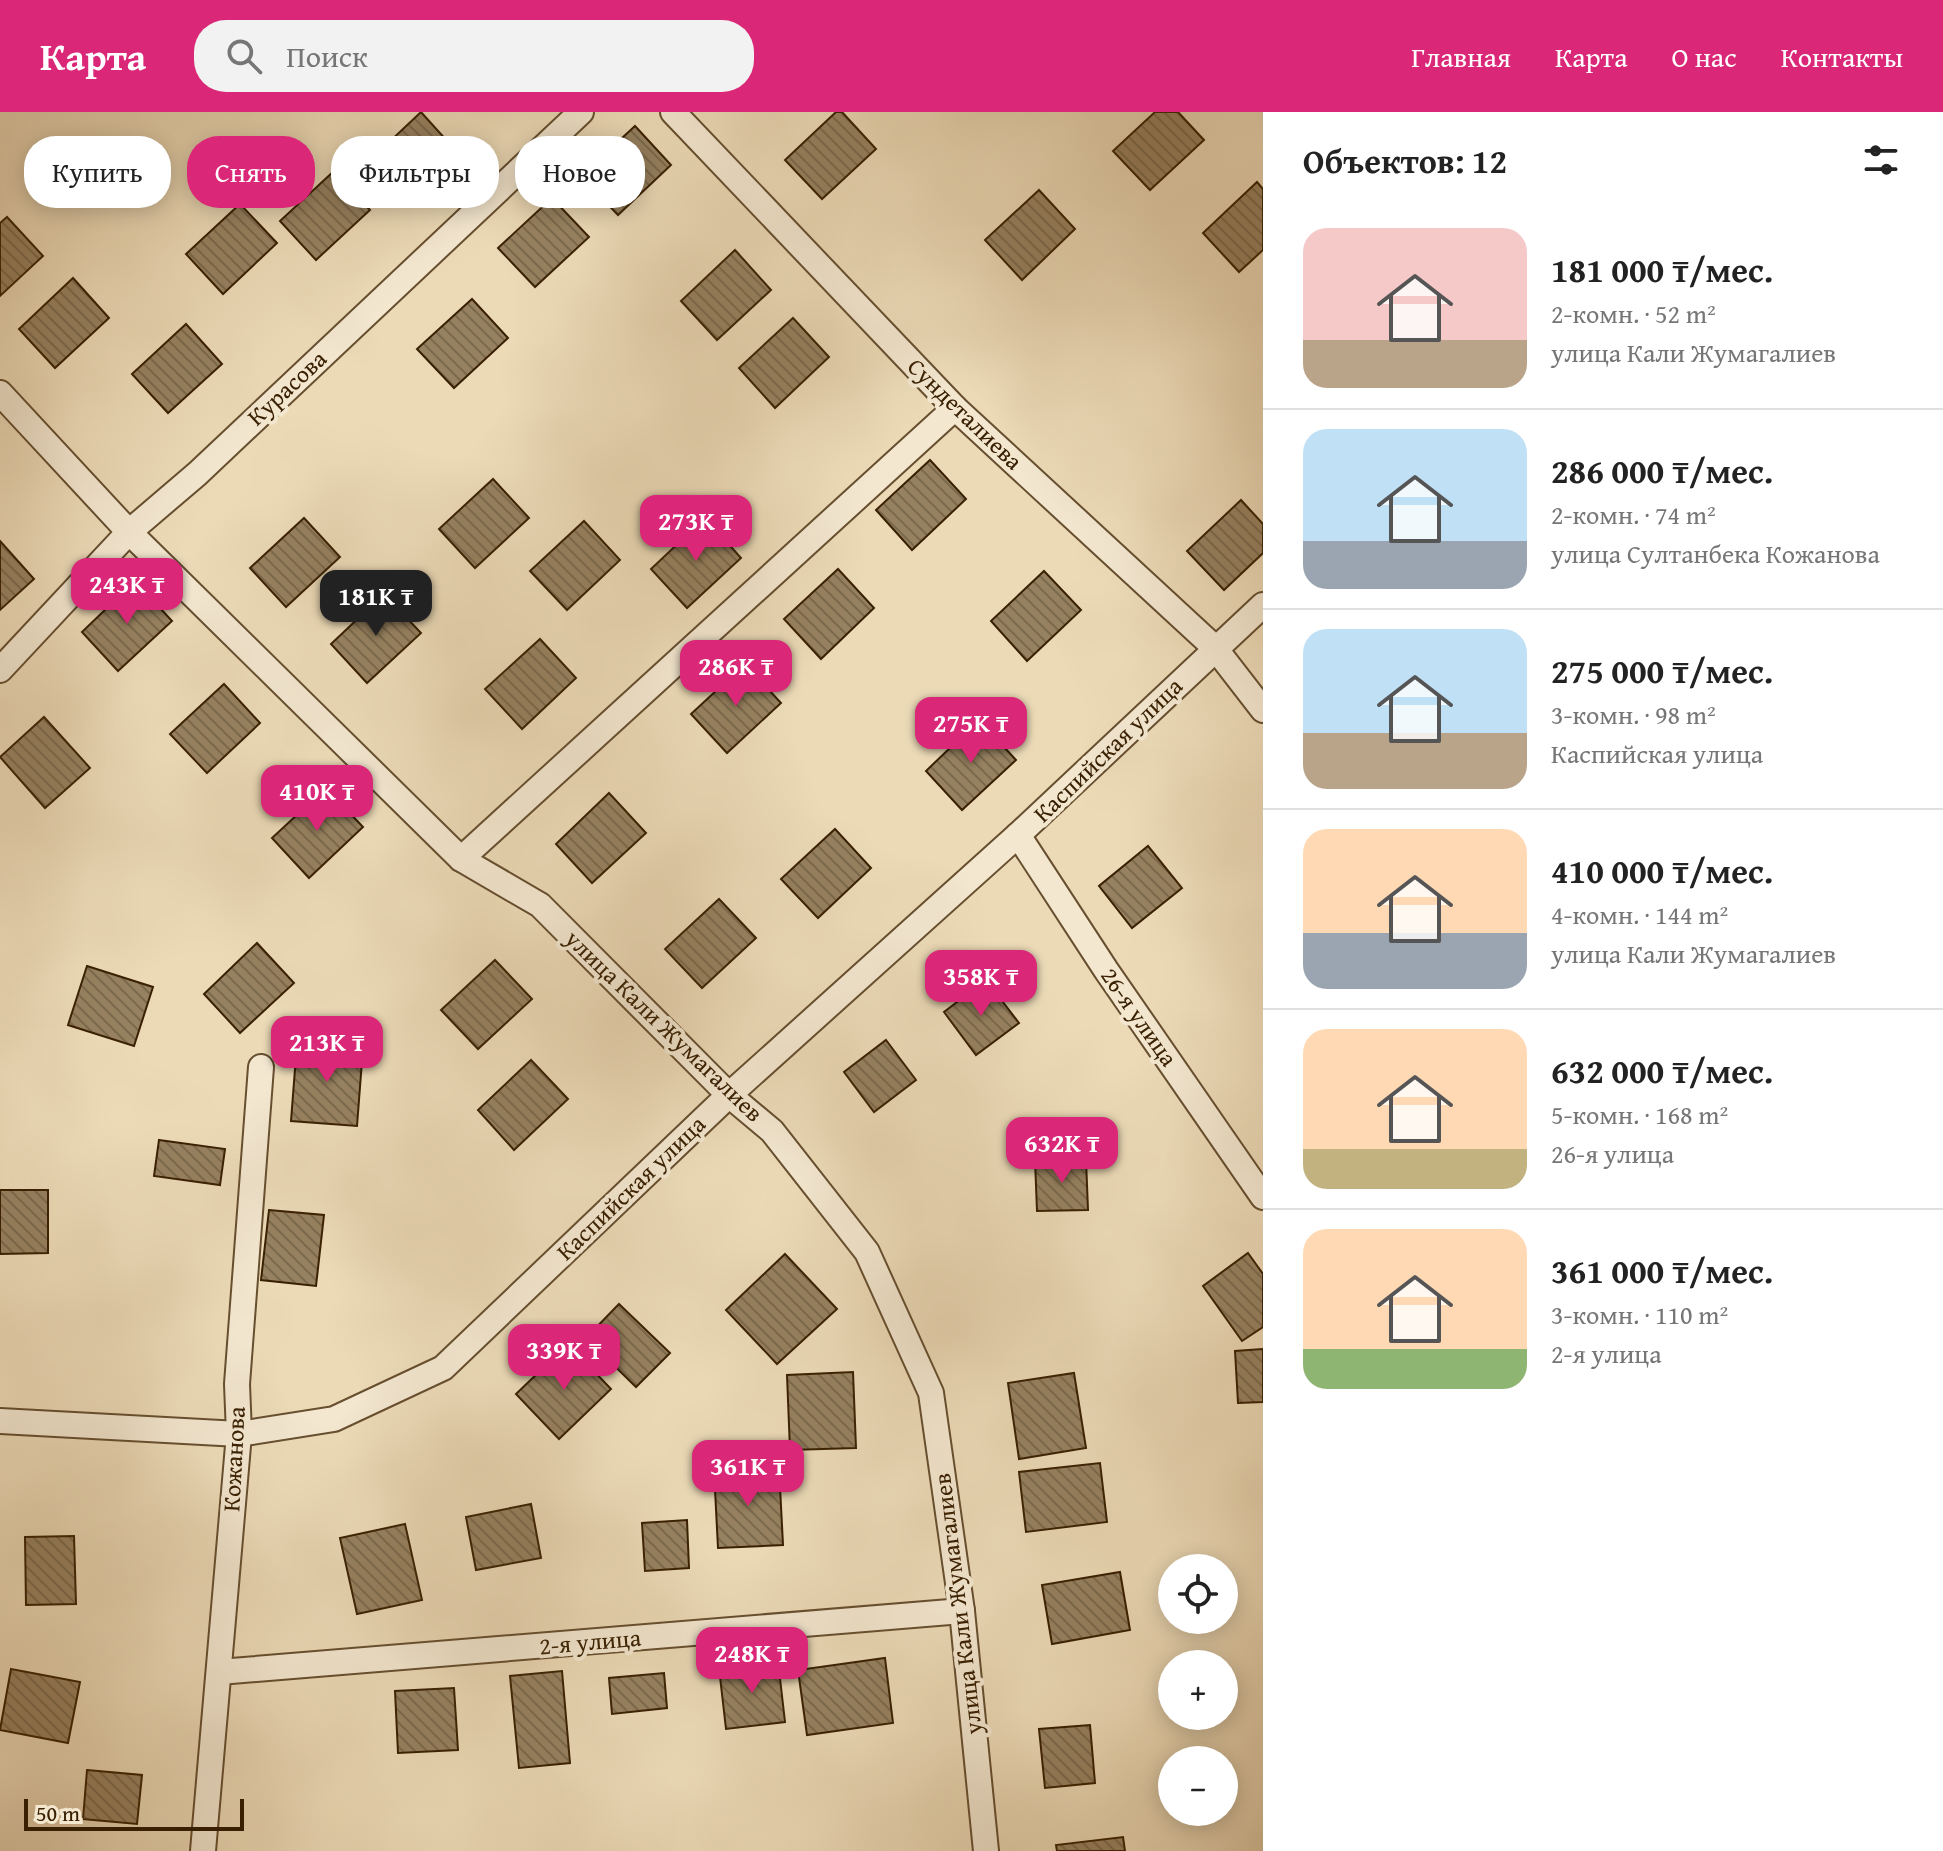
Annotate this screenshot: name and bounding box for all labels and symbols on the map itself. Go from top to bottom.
street label: Курасова [239,341,335,434]
street label: Сундеталиева [900,350,1031,478]
pin: 273K ₸ [631,495,761,563]
pin: 243K ₸ [62,558,192,626]
pin: 181K ₸ [311,570,441,638]
pin: 286K ₸ [671,640,801,708]
street label: Каспийская улица [1025,669,1191,830]
pin: 275K ₸ [906,697,1036,765]
pin: 410K ₸ [252,765,382,833]
street label: улица Кали Жумагалиев [557,921,771,1130]
pin: 358K ₸ [916,950,1046,1018]
street label: 26-я улица [1093,960,1187,1074]
pin: 213K ₸ [262,1016,392,1084]
street label: Каспийская улица [548,1107,714,1268]
pin: 632K ₸ [997,1117,1127,1185]
pin: 339K ₸ [499,1324,629,1392]
street label: Кожанова [213,1405,254,1512]
pin: 361K ₸ [683,1440,813,1508]
street label: улица Кали Жумагалиев [924,1471,991,1738]
street label: 2-я улица [538,1620,643,1663]
pin: 248K ₸ [687,1627,817,1695]
scale bar [24,1795,244,1831]

